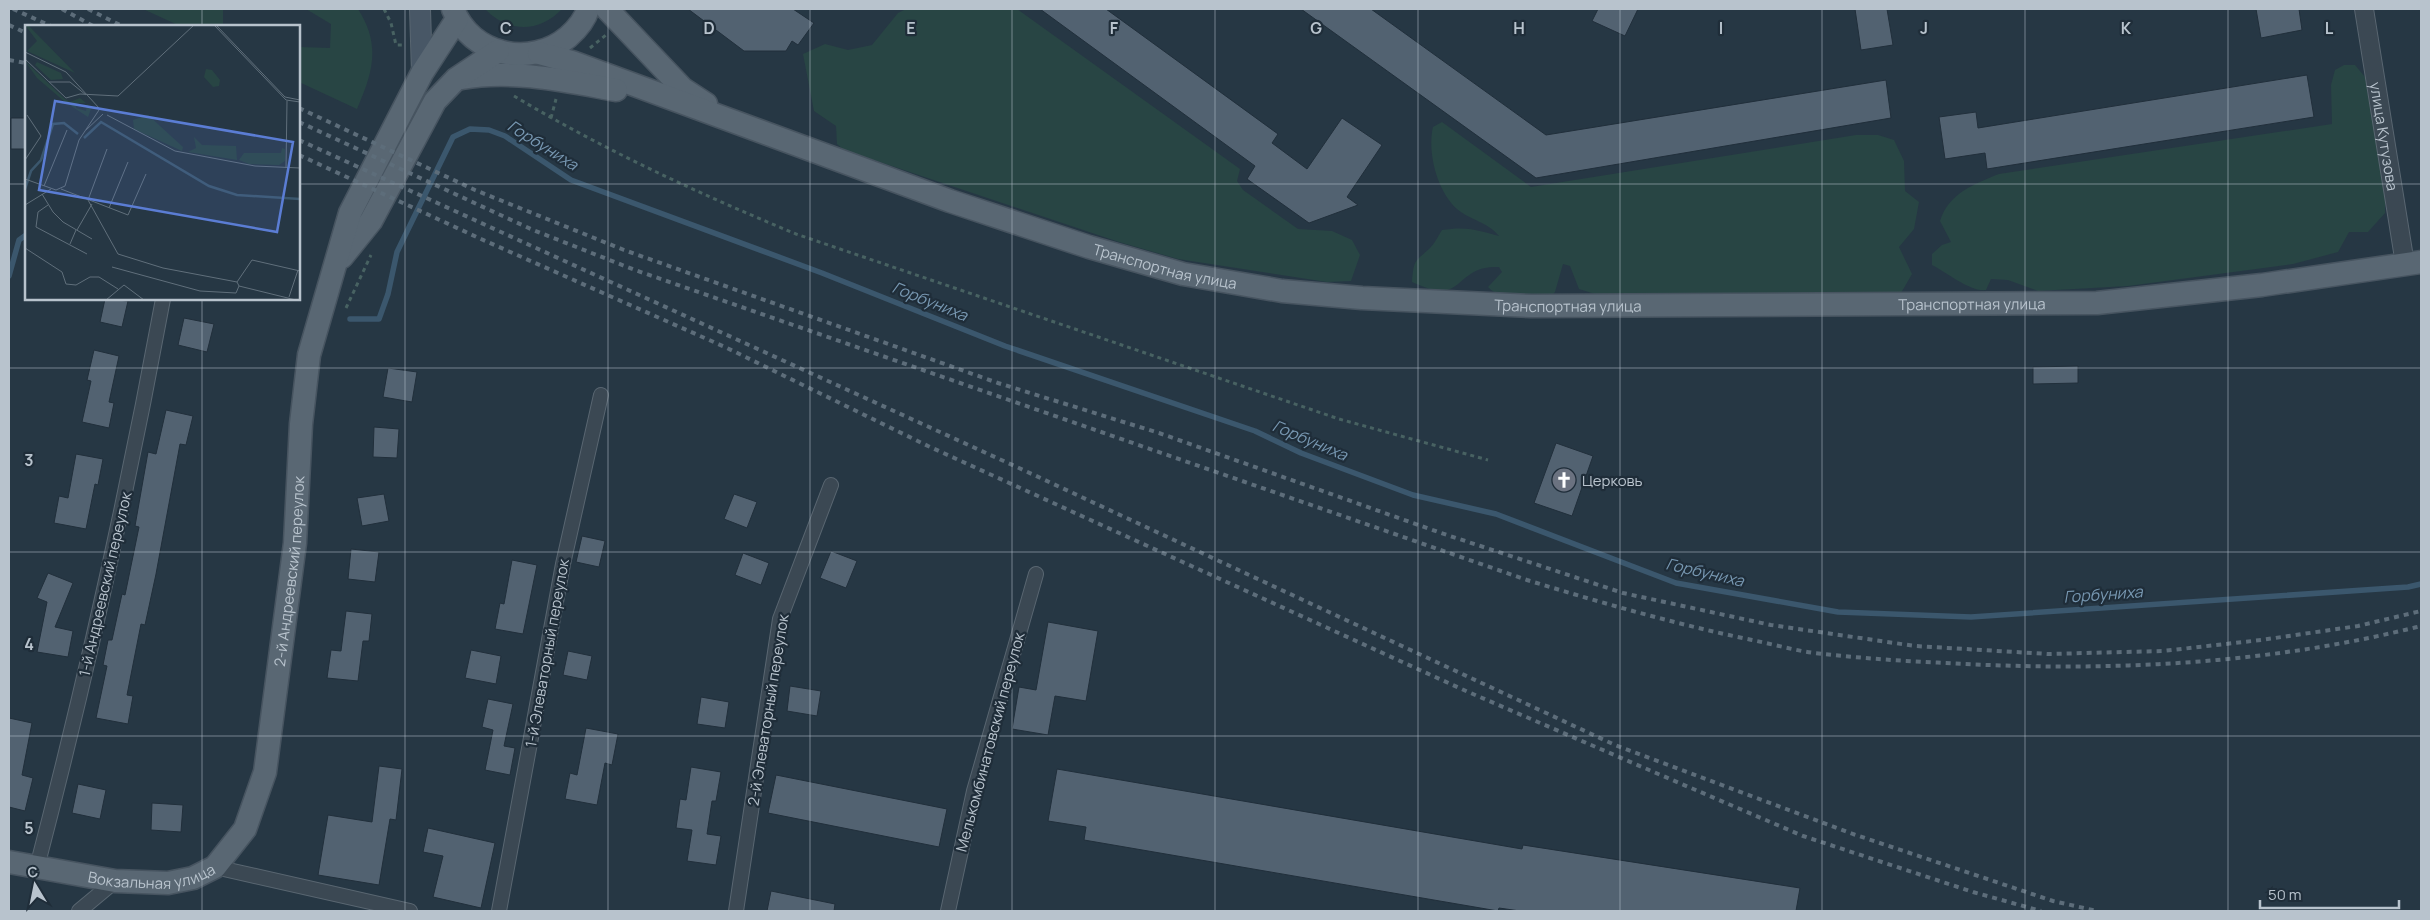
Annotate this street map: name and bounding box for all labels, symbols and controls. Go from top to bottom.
text: C [500,17,512,39]
text: D [703,17,715,39]
text: E [906,17,916,39]
text: F [1110,17,1119,39]
text: G [1310,17,1322,39]
text: H [1513,17,1525,39]
text: I [1719,17,1723,39]
text: J [1920,17,1928,39]
text: K [2121,17,2132,39]
text: L [2325,17,2334,39]
inset map [25,25,300,300]
street label: улица Кутузова [2365,80,2404,192]
water label: Горбуниха [504,115,583,176]
street label: Транспортная улица [1091,238,1239,294]
water label: Горбуниха [889,276,972,326]
street label: Транспортная улица [1898,293,2046,315]
street label: Транспортная улица [1494,294,1642,317]
water label: Горбуниха [1269,414,1352,466]
text: 3 [24,449,34,471]
church icon: Церковь [1551,467,1577,493]
place label: Церковь [1582,470,1643,491]
street label: 2-й Андреевский переулок [268,475,309,668]
street label: 1-й Андреевский переулок [74,489,137,678]
water label: Горбуниха [1664,552,1747,592]
street label: 1-й Элеваторный переулок [520,557,574,749]
water label: Горбуниха [2063,580,2144,608]
street label: 2-й Элеваторный переулок [742,612,794,807]
street label: Мелькомбинатовский переулок [951,629,1030,854]
text: 4 [24,633,34,655]
text: 5 [24,817,34,839]
street label: Вокзальная улица [86,858,218,894]
north arrow [10,860,60,910]
text: С [26,861,39,882]
scale bar [2260,878,2399,910]
text: 50 m [2268,884,2302,905]

